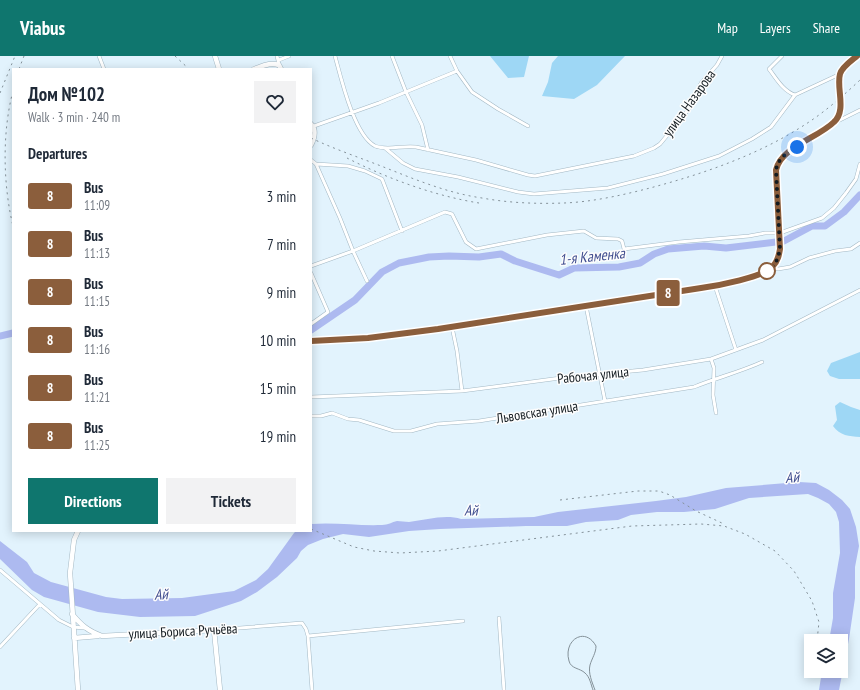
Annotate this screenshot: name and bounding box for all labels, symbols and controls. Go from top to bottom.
text: Viabus [20,16,65,40]
text: Map [717,19,738,37]
text: Layers [760,19,791,37]
text: Share [813,19,840,37]
street label: улица Назарова [659,66,719,140]
button: heart [254,81,296,123]
text: Дом №102 [28,82,105,106]
text: Walk · 3 min · 240 m [28,109,120,126]
your location [787,137,807,157]
text: Departures [28,144,87,163]
text: Bus [84,178,103,197]
text: 8 [47,187,53,205]
text: 3 min [266,187,296,206]
text: 11:09 [84,197,110,214]
text: Bus [84,226,103,245]
text: 8 [47,235,53,253]
text: 7 min [267,235,296,254]
water label: 1-я Каменка [558,243,627,269]
text: 11:13 [84,245,110,262]
unlabelled marker [758,262,776,280]
text: Bus [84,274,103,293]
line badge: 8 [655,280,681,306]
text: 8 [47,283,53,301]
text: 9 min [266,283,296,302]
text: 8 [665,284,671,302]
text: 11:15 [84,293,110,310]
text: Bus [84,322,103,341]
text: 8 [47,331,53,349]
text: 10 min [260,331,296,350]
text: 11:16 [84,341,110,358]
street label: Рабочая улица [556,362,630,388]
text: Bus [84,370,103,389]
text: 8 [47,379,53,397]
text: 15 min [260,379,296,398]
text: 11:21 [84,389,110,406]
street label: Львовская улица [494,397,579,428]
text: Bus [84,418,103,437]
text: 8 [47,427,53,445]
text: 19 min [260,427,296,446]
text: 11:25 [84,437,110,454]
water label: Ай [785,467,801,487]
button: Directions [28,478,158,524]
button: Tickets [166,478,296,524]
water label: Ай [464,500,479,520]
water label: Ай [154,584,170,604]
street label: улица Бориса Ручьёва [128,619,238,643]
map controls [804,634,848,678]
button: layers [804,634,848,678]

